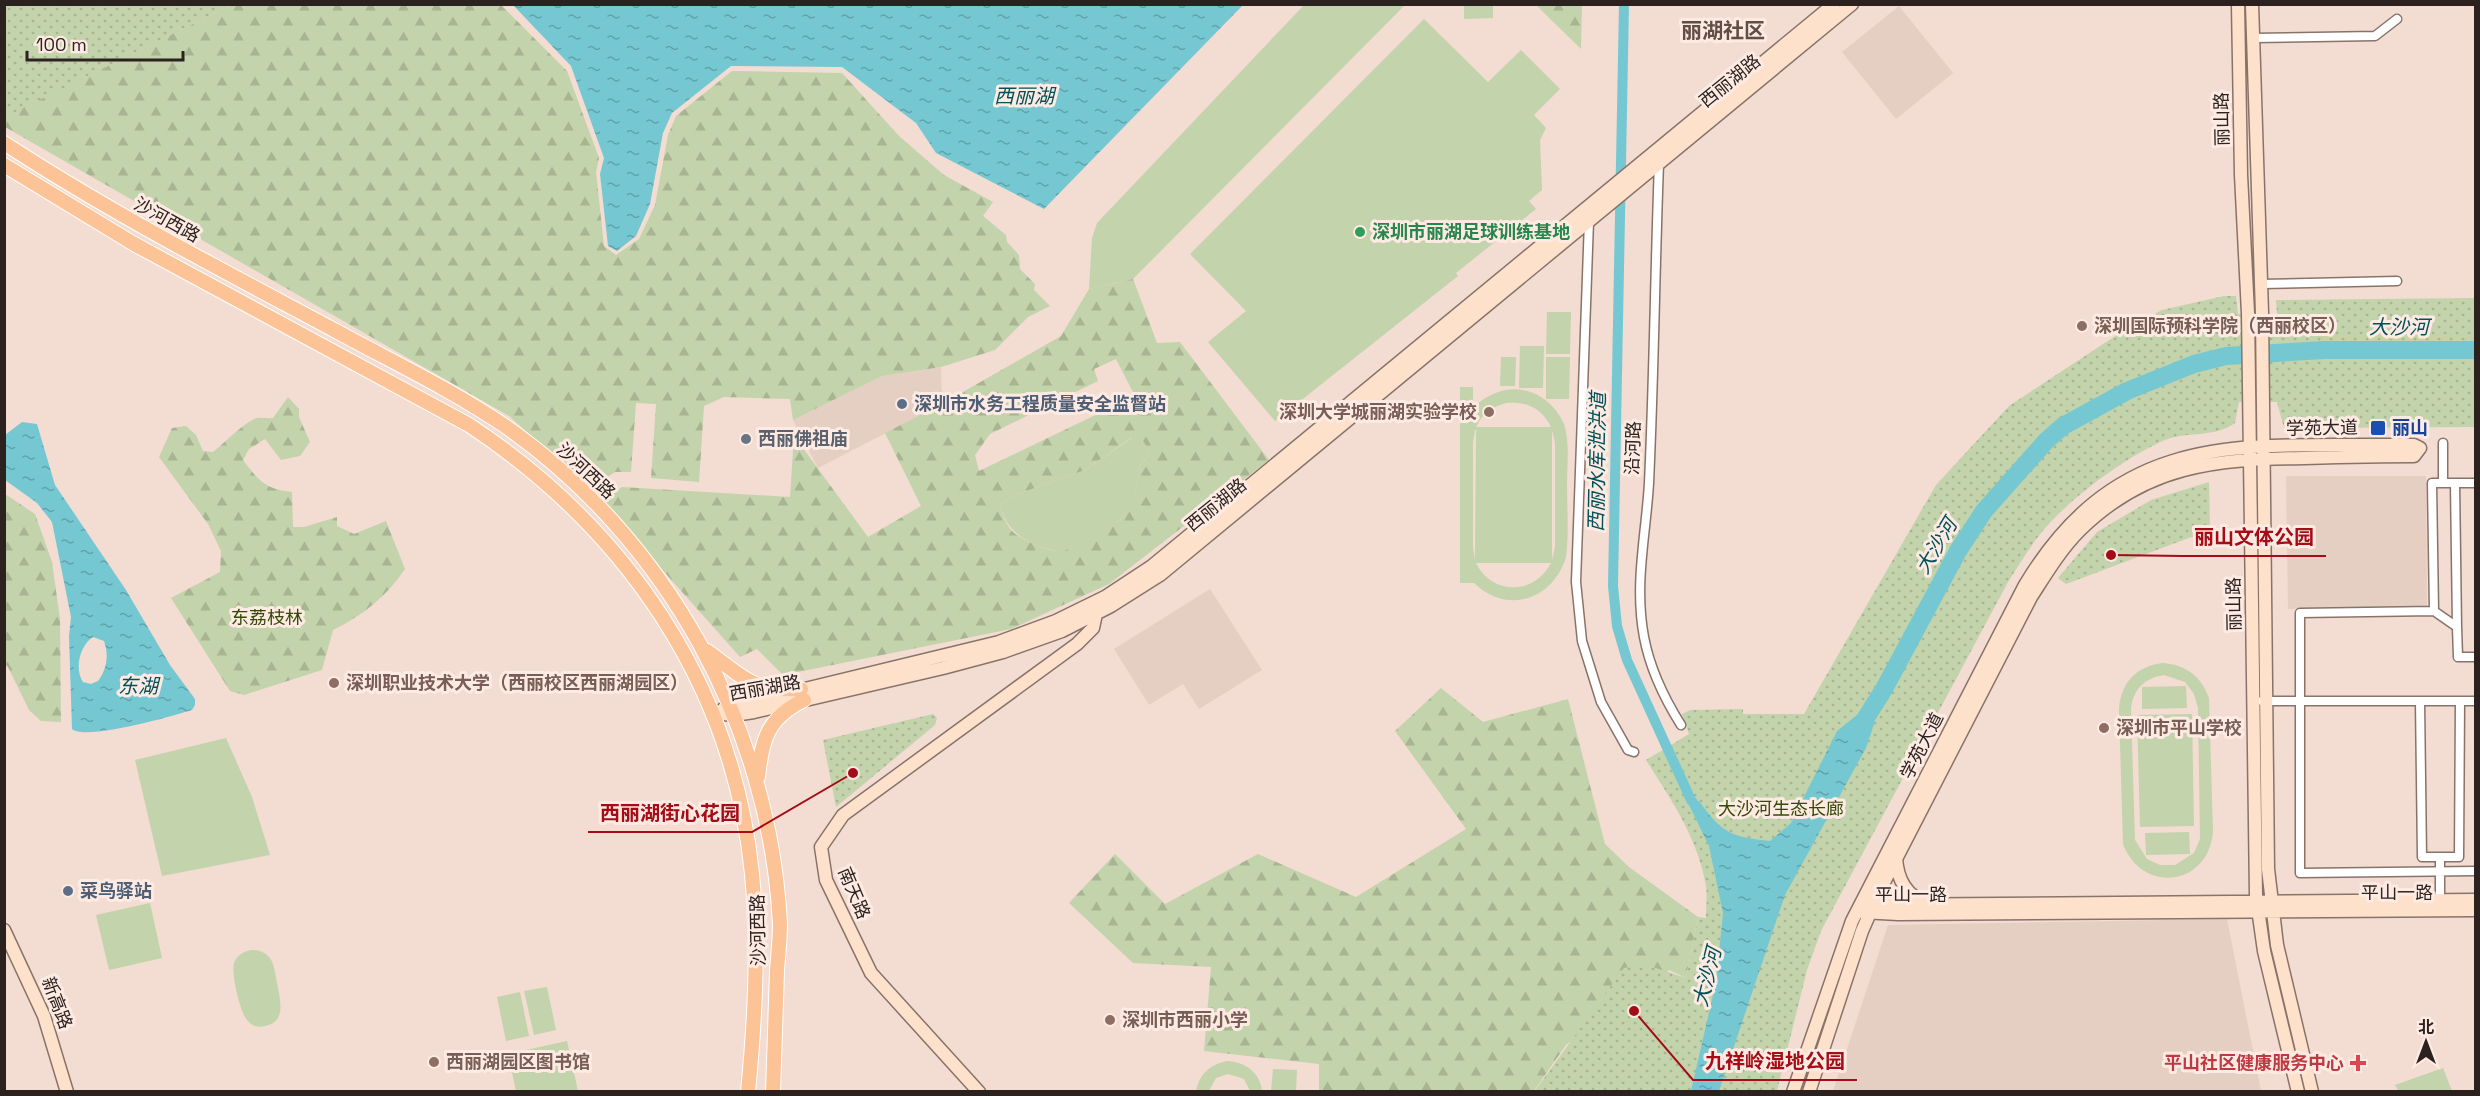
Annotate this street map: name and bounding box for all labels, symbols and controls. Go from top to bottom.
district label: 丽湖社区 [1681,17,1765,44]
scale bar [27,24,183,62]
text: 100 m [36,33,87,56]
street label: 西丽湖路 [1694,49,1765,112]
water label: 西丽湖 [994,83,1057,109]
street label: 丽山路 [2210,92,2233,146]
street label: 沙河西路 [130,192,204,247]
place label: 深圳市丽湖足球训练基地 [1372,220,1570,243]
marker: 深圳市丽湖足球训练基地 [1353,225,1367,239]
place label: 深圳国际预科学院（西丽校区） [2094,314,2346,337]
water label: 大沙河 [2369,314,2433,340]
marker: 深圳国际预科学院（西丽校区） [2075,319,2089,333]
water label: 西丽水库泄洪道 [1583,389,1611,532]
place label: 深圳市水务工程质量安全监督站 [914,392,1166,415]
marker: 深圳市水务工程质量安全监督站 [895,397,909,411]
place label: 深圳大学城丽湖实验学校 [1279,400,1477,423]
marker: 深圳大学城丽湖实验学校 [1482,405,1496,419]
street label: 学苑大道 [2286,415,2358,440]
place label: 丽山 [2392,416,2428,439]
marker: 丽山 [2369,419,2387,437]
street label: 沿河路 [1620,421,1645,475]
place label: 西丽佛祖庙 [758,427,848,450]
marker: 西丽佛祖庙 [739,432,753,446]
street label: 沙河西路 [552,438,621,504]
street label: 西丽湖路 [1180,473,1251,536]
water label: 大沙河 [1909,510,1965,578]
callout: 丽山文体公园 [2182,518,2326,556]
text: 丽山文体公园 [2194,524,2314,550]
street label: 丽山路 [2222,577,2245,631]
park label: 东荔枝林 [231,606,303,629]
street label: 西丽湖路 [727,670,802,705]
place label: 深圳职业技术大学（西丽校区西丽湖园区） [346,671,688,694]
water label: 东湖 [118,673,161,699]
marker: 深圳职业技术大学（西丽校区西丽湖园区） [327,676,341,690]
street label: 学苑大道 [1895,708,1948,783]
place label: 深圳市平山学校 [2116,716,2242,739]
marker: 深圳市平山学校 [2097,721,2111,735]
callout: 西丽湖街心花园 [588,794,752,832]
park label: 大沙河生态长廊 [1718,797,1844,820]
text: 西丽湖街心花园 [600,800,740,826]
street label: 南天路 [833,863,876,922]
place label: 菜鸟驿站 [80,879,152,902]
street label: 平山一路 [2361,881,2433,904]
street label: 平山一路 [1875,883,1947,906]
marker: 菜鸟驿站 [61,884,75,898]
street label: 沙河西路 [745,894,770,966]
water label: 大沙河 [1687,941,1728,1009]
street label: 新高路 [37,973,78,1032]
place label: 深圳市西丽小学 [1122,1008,1248,1031]
north arrow [2396,1012,2456,1072]
marker: 深圳市西丽小学 [1103,1013,1117,1027]
text: 北 [2418,1017,2434,1038]
callout: 九祥岭湿地公园 [1693,1042,1857,1080]
text: 九祥岭湿地公园 [1705,1048,1845,1074]
place label: 西丽湖园区图书馆 [446,1050,590,1073]
place label: 平山社区健康服务中心 [2164,1051,2344,1074]
marker: 平山社区健康服务中心 [2349,1054,2367,1072]
marker: 西丽湖园区图书馆 [427,1055,441,1069]

